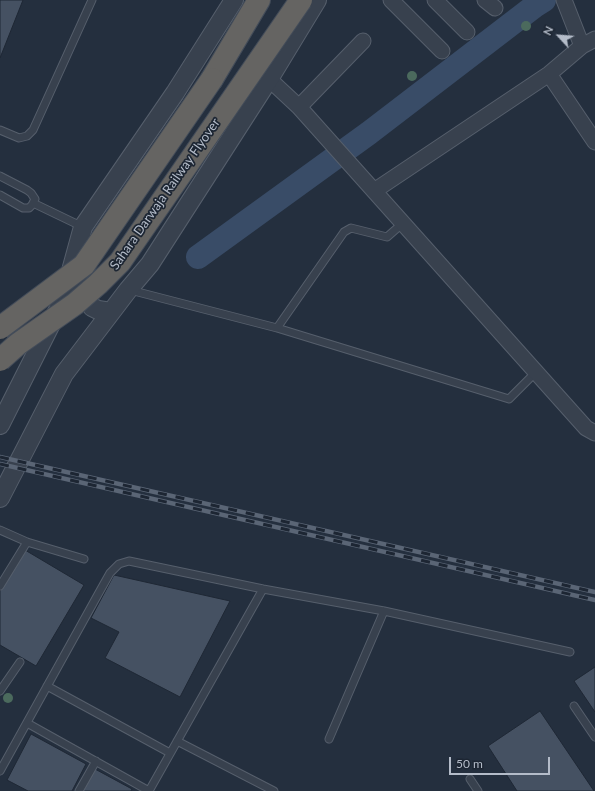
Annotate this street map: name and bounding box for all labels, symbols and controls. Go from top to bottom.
north arrow [539,16,579,56]
text: N [540,24,555,37]
street label: Sahara Darwaja Railway Flyover [107,115,223,273]
scale bar [451,749,552,775]
text: 50 m [456,756,483,771]

